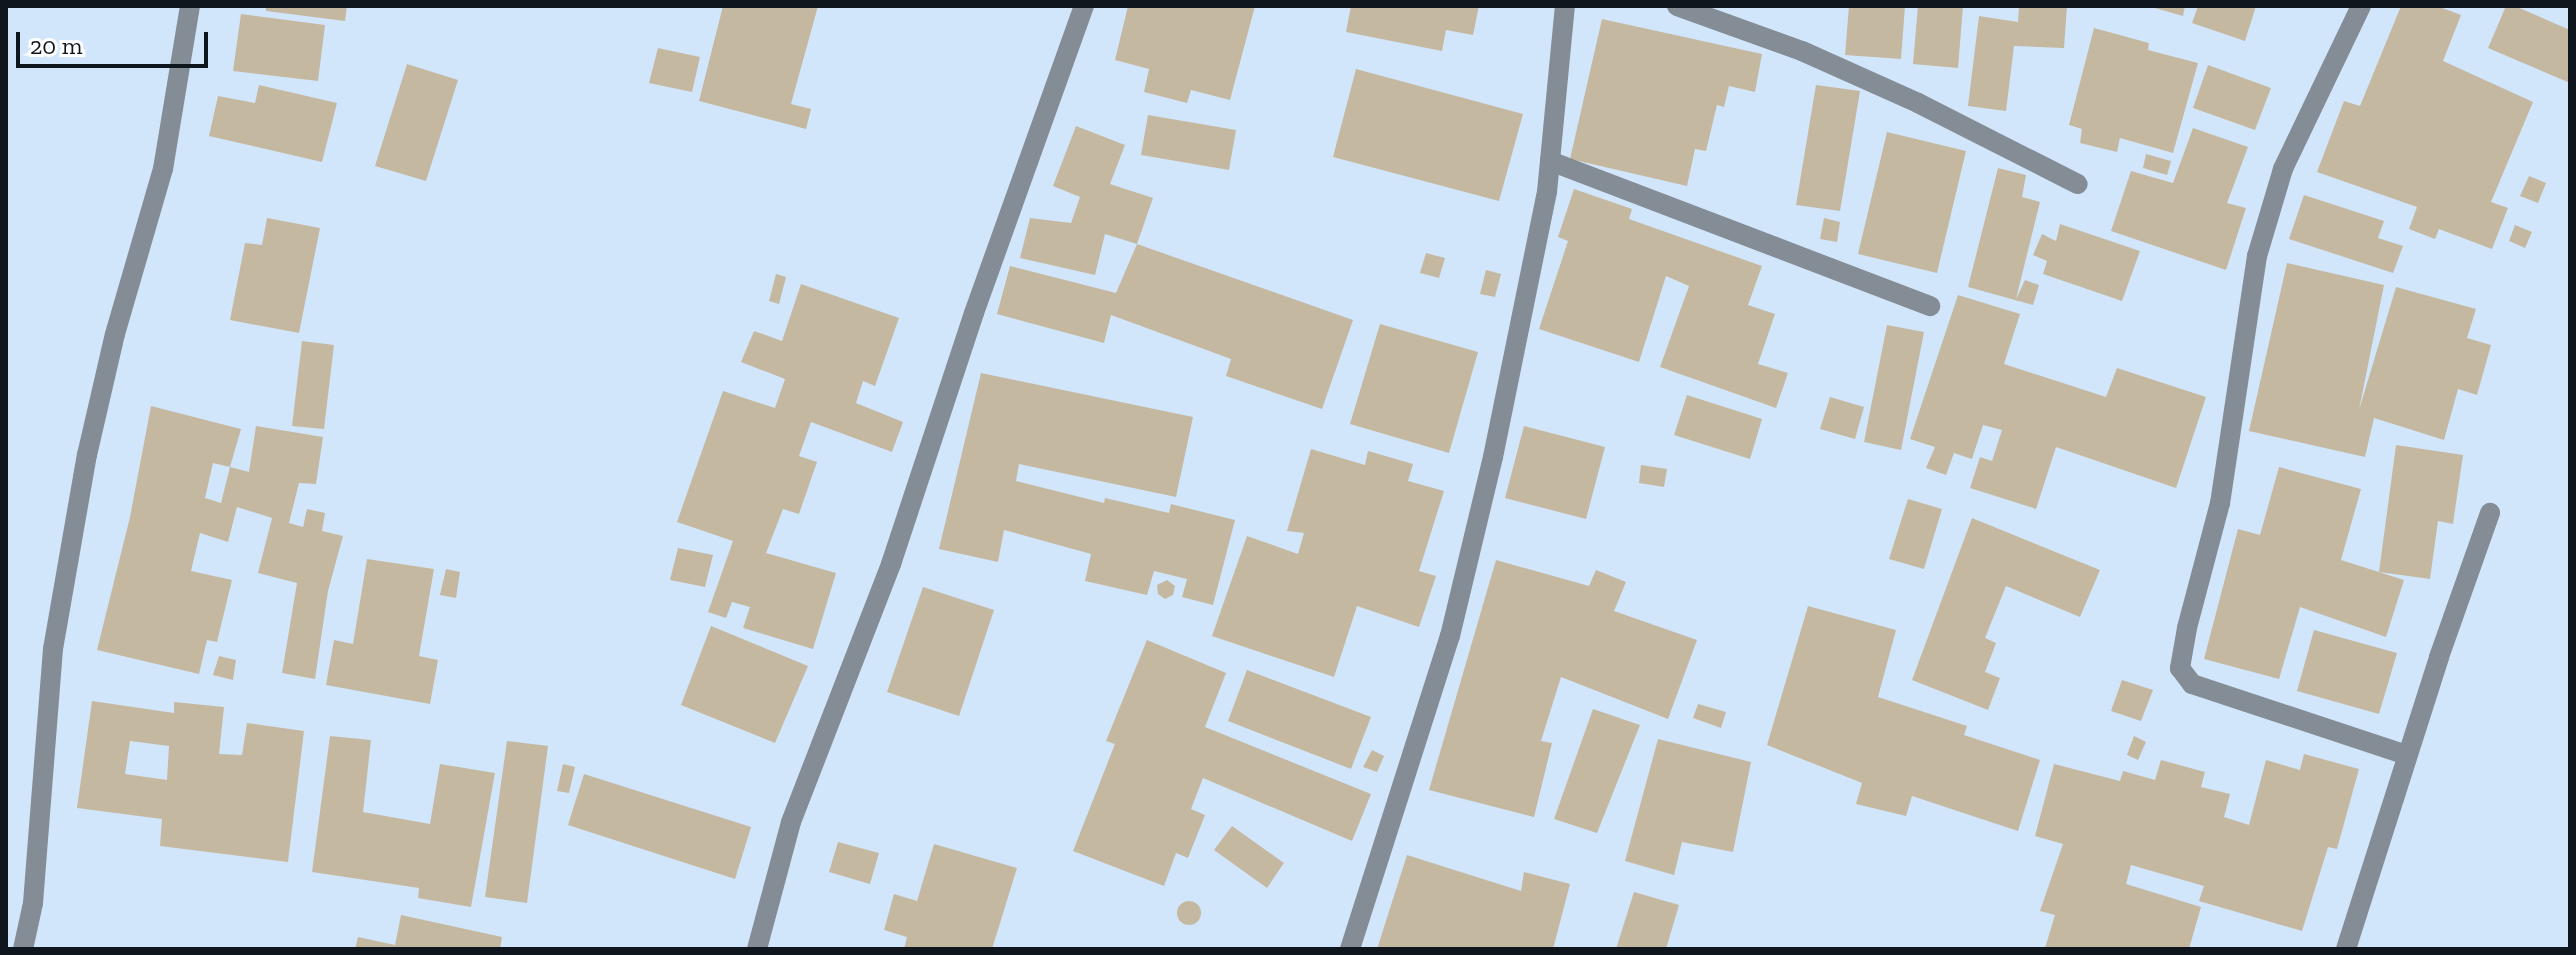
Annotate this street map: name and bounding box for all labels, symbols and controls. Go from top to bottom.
scale bar [20,16,212,66]
text: 20 m [30,31,82,60]

